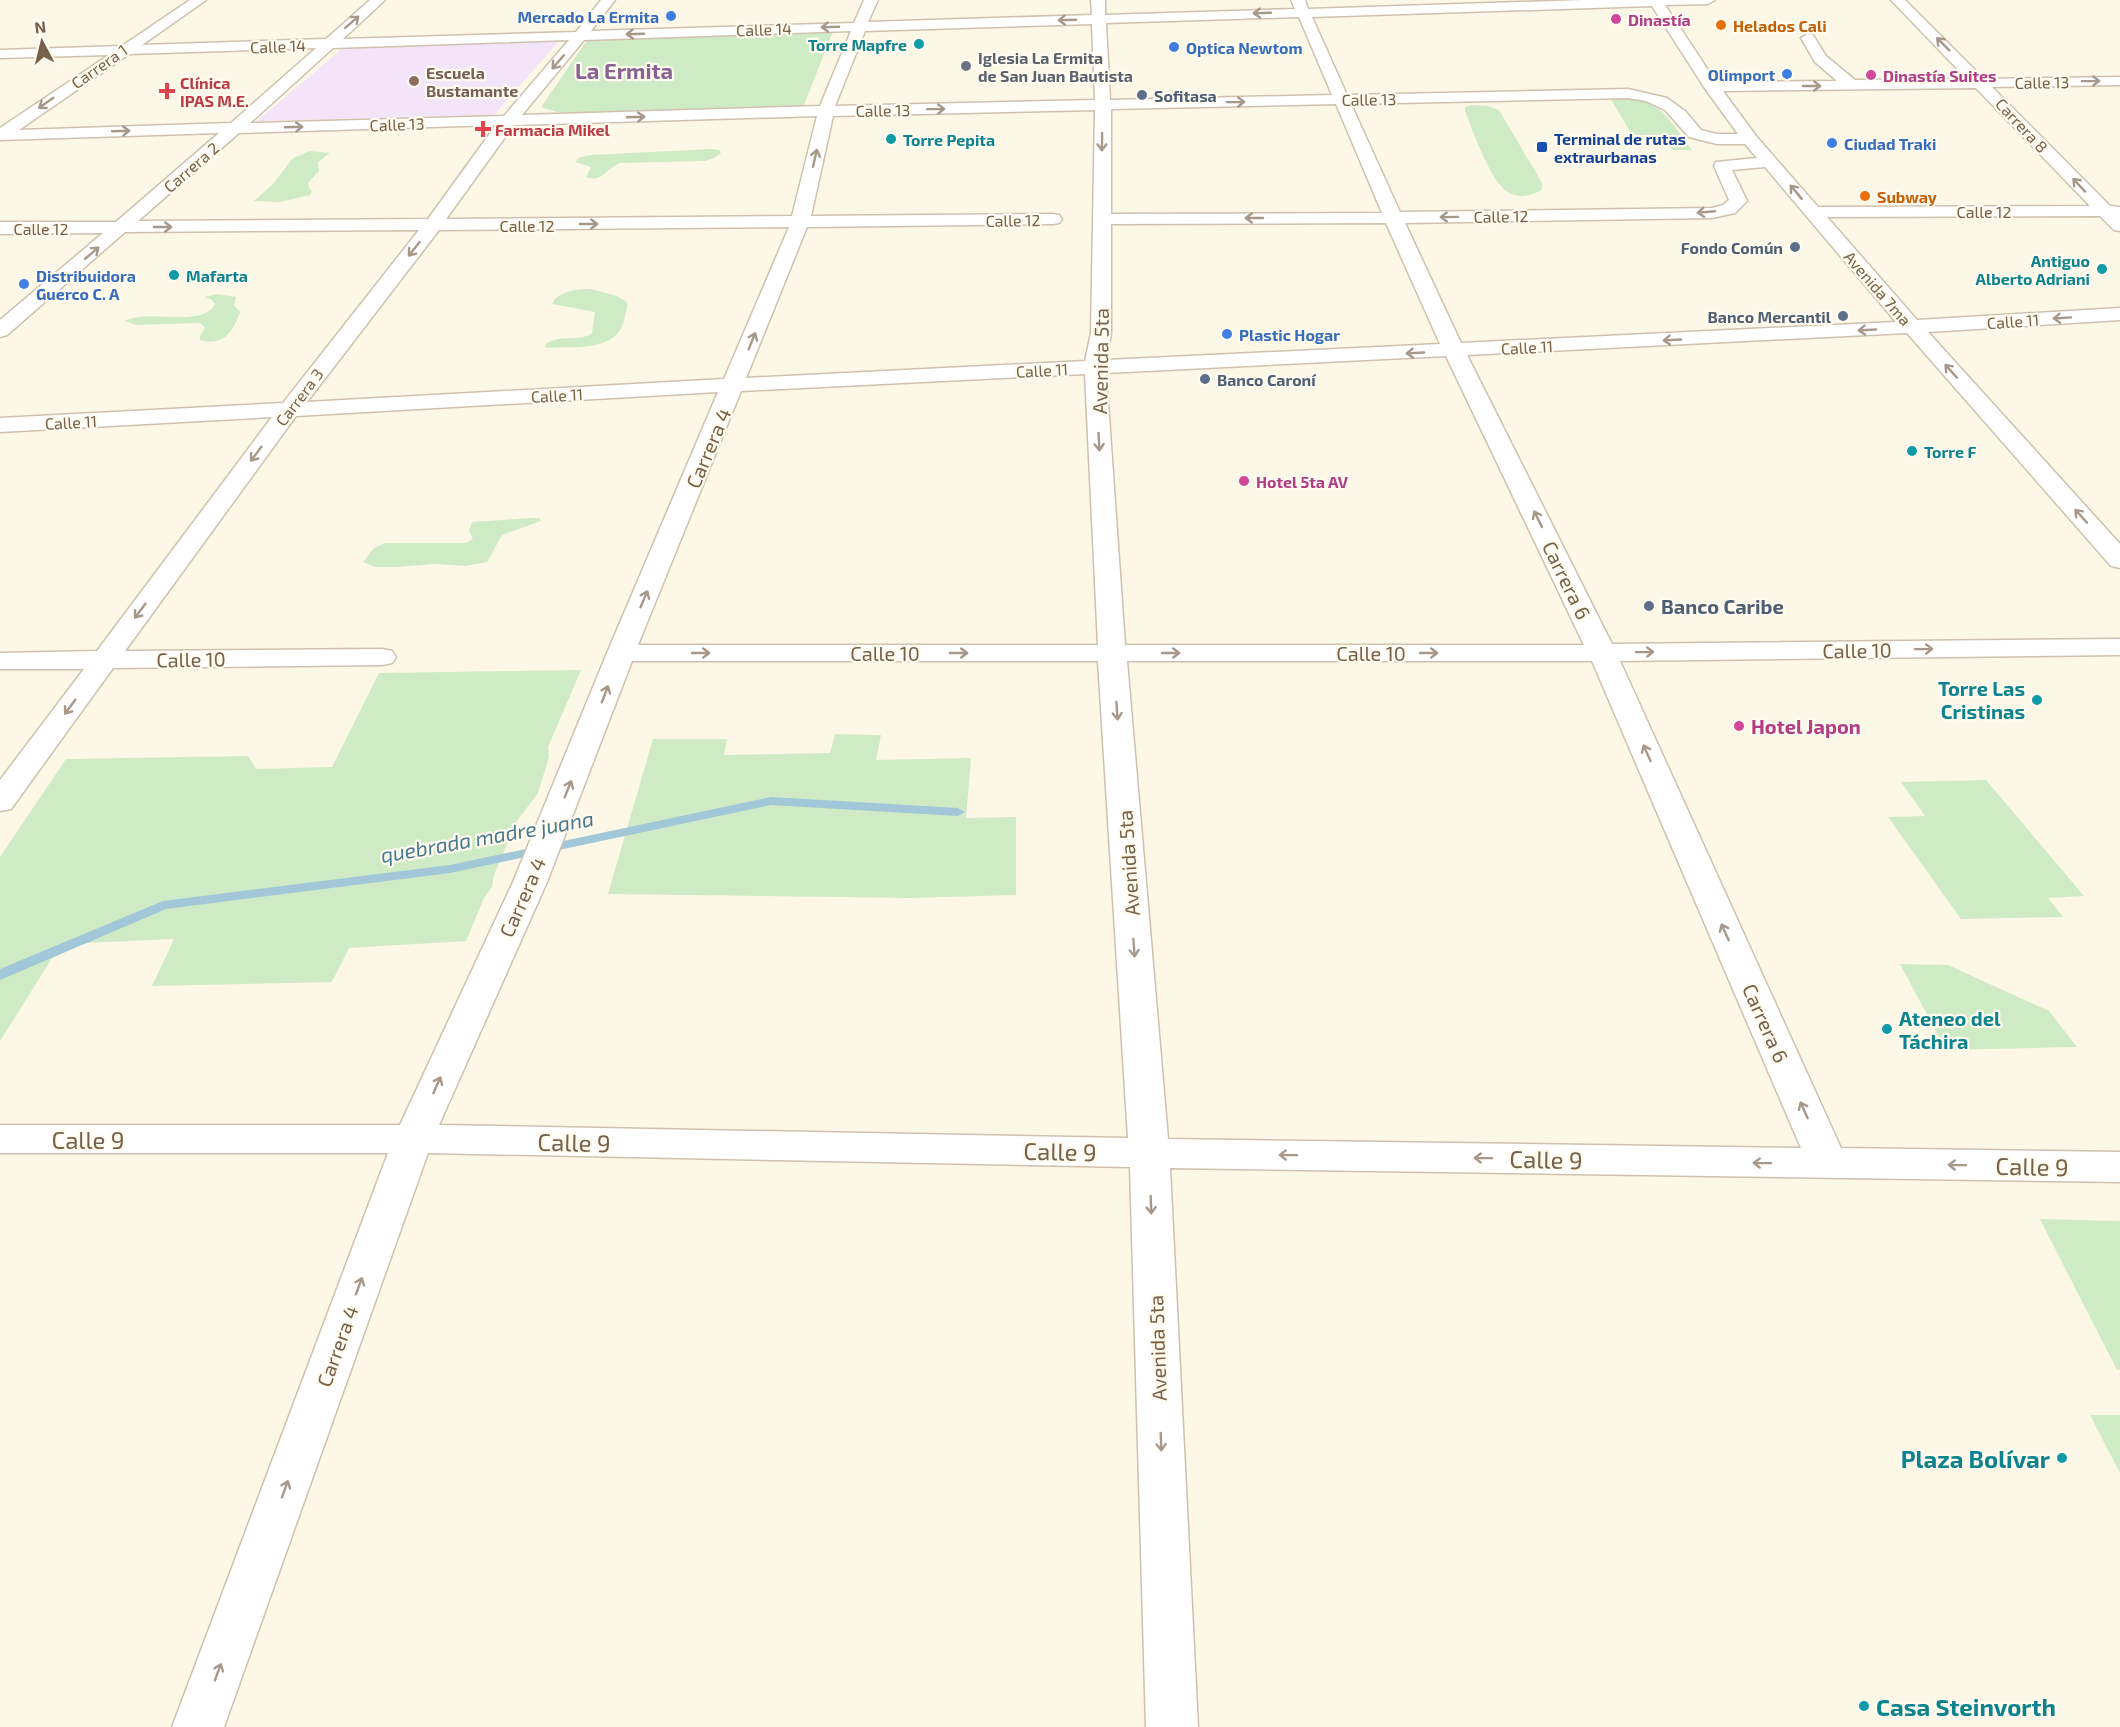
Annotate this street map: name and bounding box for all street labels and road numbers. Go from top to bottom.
street label: Calle 14 [736,19,792,39]
street label: Calle 14 [250,36,306,56]
street label: Carrera 1 [67,40,131,92]
street label: Calle 13 [2014,72,2070,92]
street label: Calle 13 [1341,89,1397,109]
street label: Carrera 8 [1992,94,2052,156]
street label: Calle 13 [855,100,911,120]
street label: Calle 13 [369,114,425,134]
street label: Carrera 2 [160,138,222,196]
street label: Calle 12 [1957,202,2011,221]
street label: Calle 12 [1473,206,1529,226]
street label: Calle 12 [985,210,1041,230]
street label: Calle 12 [500,216,554,235]
street label: Calle 12 [14,219,68,238]
street label: Avenida 7ma [1841,247,1915,329]
street label: Avenida 5ta [1087,308,1113,414]
street label: Calle 11 [1986,310,2040,332]
street label: Calle 11 [1500,336,1554,358]
street label: Calle 11 [1015,359,1069,381]
street label: Carrera 3 [271,365,327,429]
street label: Calle 11 [530,384,584,406]
street label: Carrera 4 [680,404,736,492]
street label: Calle 11 [44,411,98,433]
street label: Carrera 6 [1538,537,1596,623]
street label: Calle 10 [1822,637,1892,663]
street label: Calle 10 [850,641,920,665]
street label: Calle 10 [1336,641,1406,665]
street label: Calle 10 [156,646,226,672]
street label: Avenida 5ta [1112,809,1144,917]
street label: Carrera 4 [494,853,550,941]
street label: Carrera 6 [1738,980,1794,1066]
street label: Calle 9 [51,1125,125,1154]
street label: Calle 9 [537,1127,611,1157]
street label: Calle 9 [1023,1136,1097,1166]
street label: Calle 9 [1509,1144,1583,1174]
street label: Calle 9 [1995,1151,2069,1181]
street label: Avenida 5ta [1143,1295,1171,1401]
street label: Carrera 4 [311,1302,363,1390]

